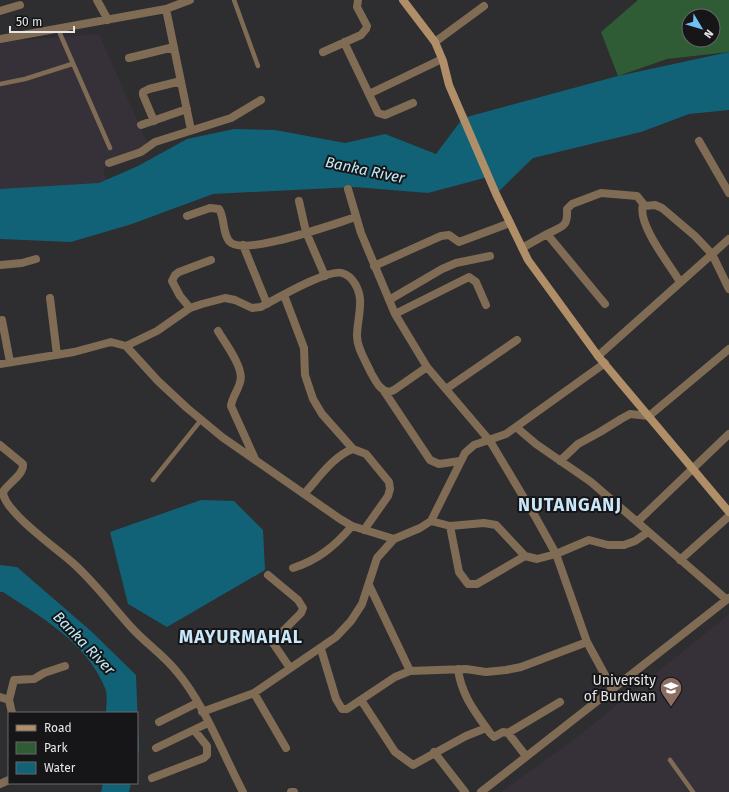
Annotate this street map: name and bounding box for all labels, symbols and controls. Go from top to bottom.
scale bar [10,8,74,34]
north arrow [681,8,721,48]
text: 50 m [16,15,42,29]
text: N [701,27,716,41]
water label: Banka River [324,153,408,187]
district label: NUTANGANJ [518,494,622,516]
water label: Banka River [49,608,119,679]
district label: MAYURMAHAL [179,626,303,648]
place label: University of Burdwan [584,672,656,705]
school or university icon: University of Burdwan [658,675,684,708]
legend [8,712,138,784]
text: Road [44,721,72,735]
text: Park [44,741,68,755]
text: Water [44,761,76,775]

